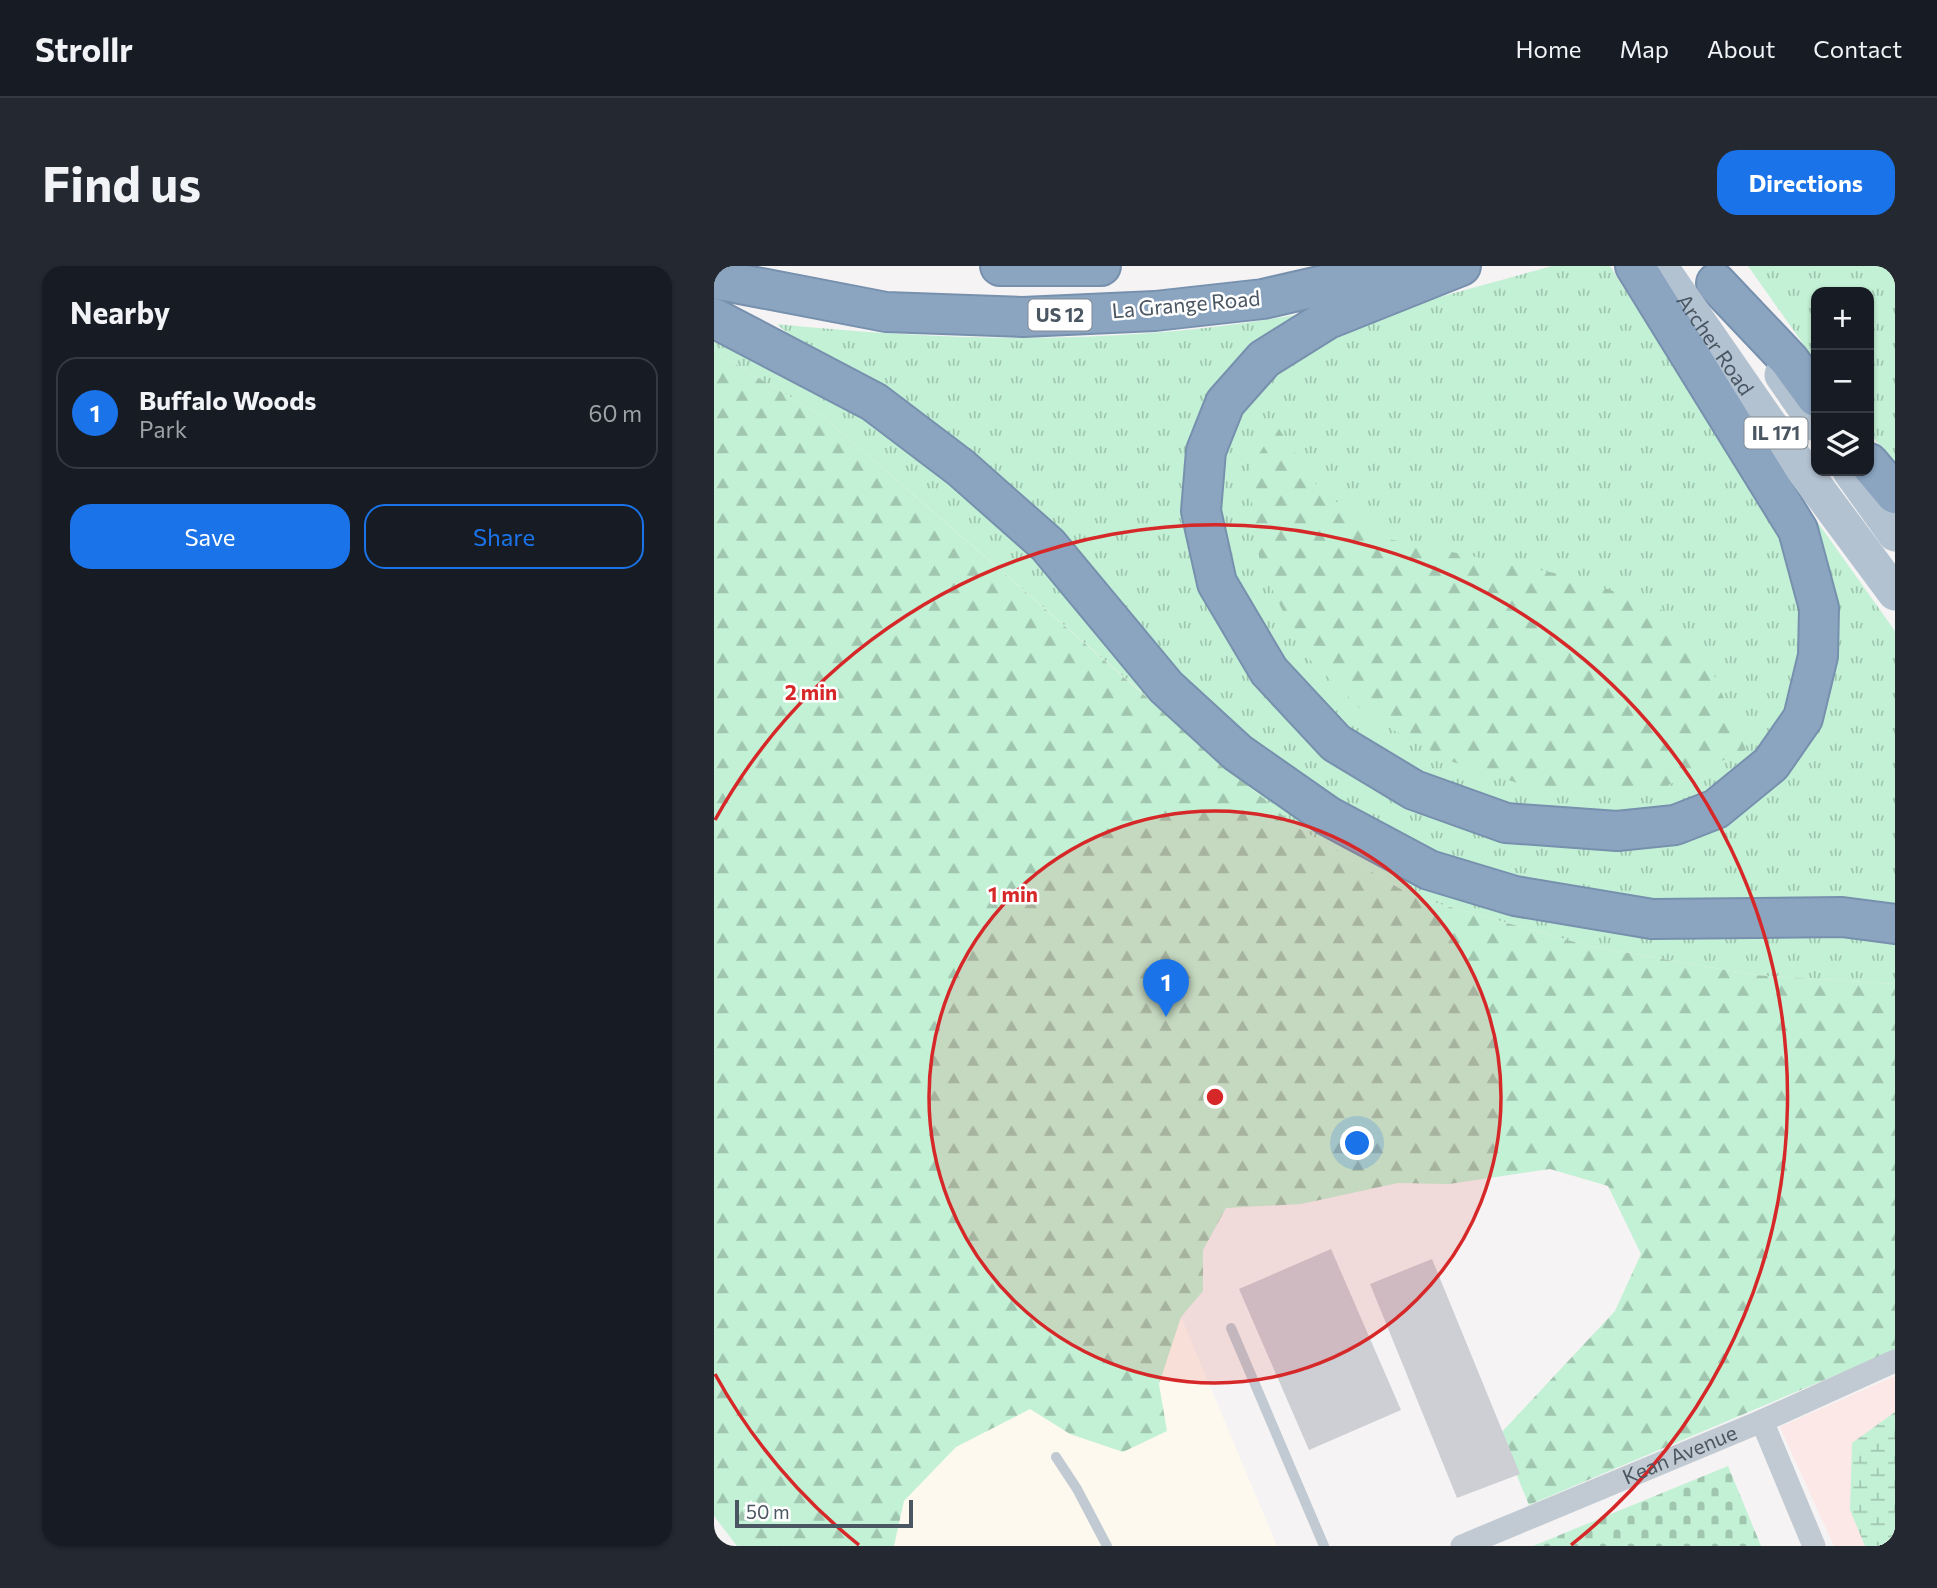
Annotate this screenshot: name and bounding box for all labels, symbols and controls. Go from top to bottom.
text: Strollr [35,28,133,69]
text: Home [1516,34,1582,63]
text: Map [1620,34,1669,63]
text: About [1707,34,1775,63]
text: Contact [1813,34,1902,63]
button: Directions [1717,150,1895,215]
text: Find us [42,152,201,212]
street label: La Grange Road [1111,285,1261,322]
map controls [1811,287,1874,476]
button: + [1811,287,1874,350]
street label: Archer Road [1672,289,1760,400]
text: Nearby [70,293,170,330]
road number: US 12 [1028,300,1092,330]
button: − [1811,350,1874,413]
text: Buffalo Woods [139,384,316,415]
text: 1 [90,399,100,427]
text: 60 m [589,399,642,427]
button: layers [1811,413,1874,476]
text: Park [139,415,187,443]
road number: IL 171 [1744,418,1808,448]
button: Save [70,504,350,569]
button: Share [364,504,644,569]
text: 2 min [785,679,837,704]
text: 1 min [988,881,1038,906]
pin: 1 [1143,959,1189,1017]
centre of rings [1203,1085,1227,1109]
your location [1340,1126,1374,1160]
street label: Kean Avenue [1618,1419,1740,1489]
scale bar [735,1497,914,1529]
text: 50 m [746,1500,790,1523]

